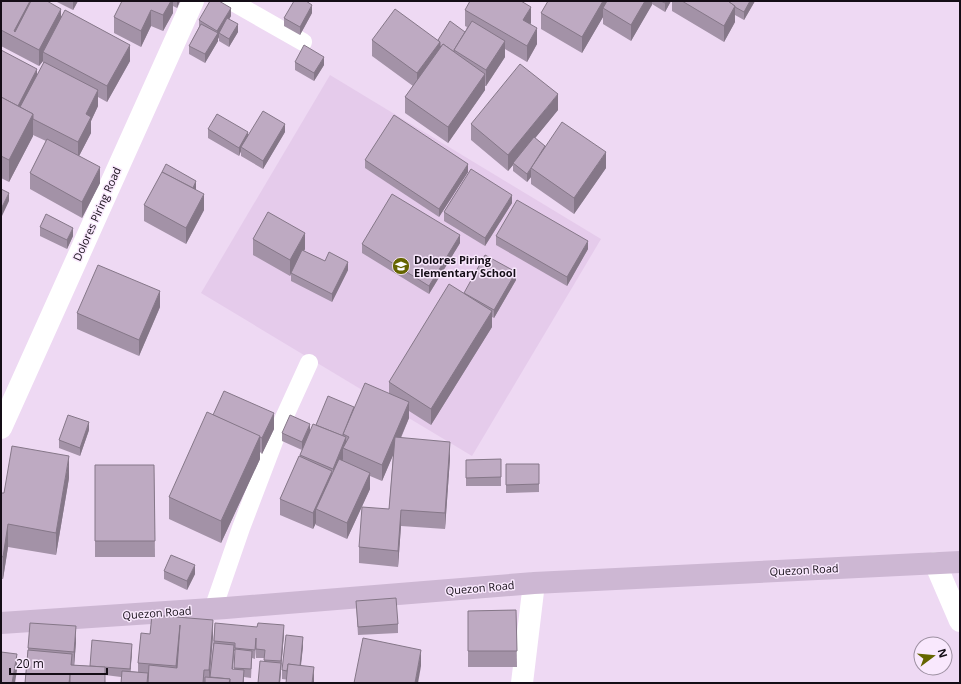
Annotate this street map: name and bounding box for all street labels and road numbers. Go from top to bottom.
street label: Dolores Piring Road [69,164,124,263]
street label: Quezon Road [769,560,839,579]
street label: Quezon Road [445,577,515,598]
street label: Quezon Road [122,603,192,622]

